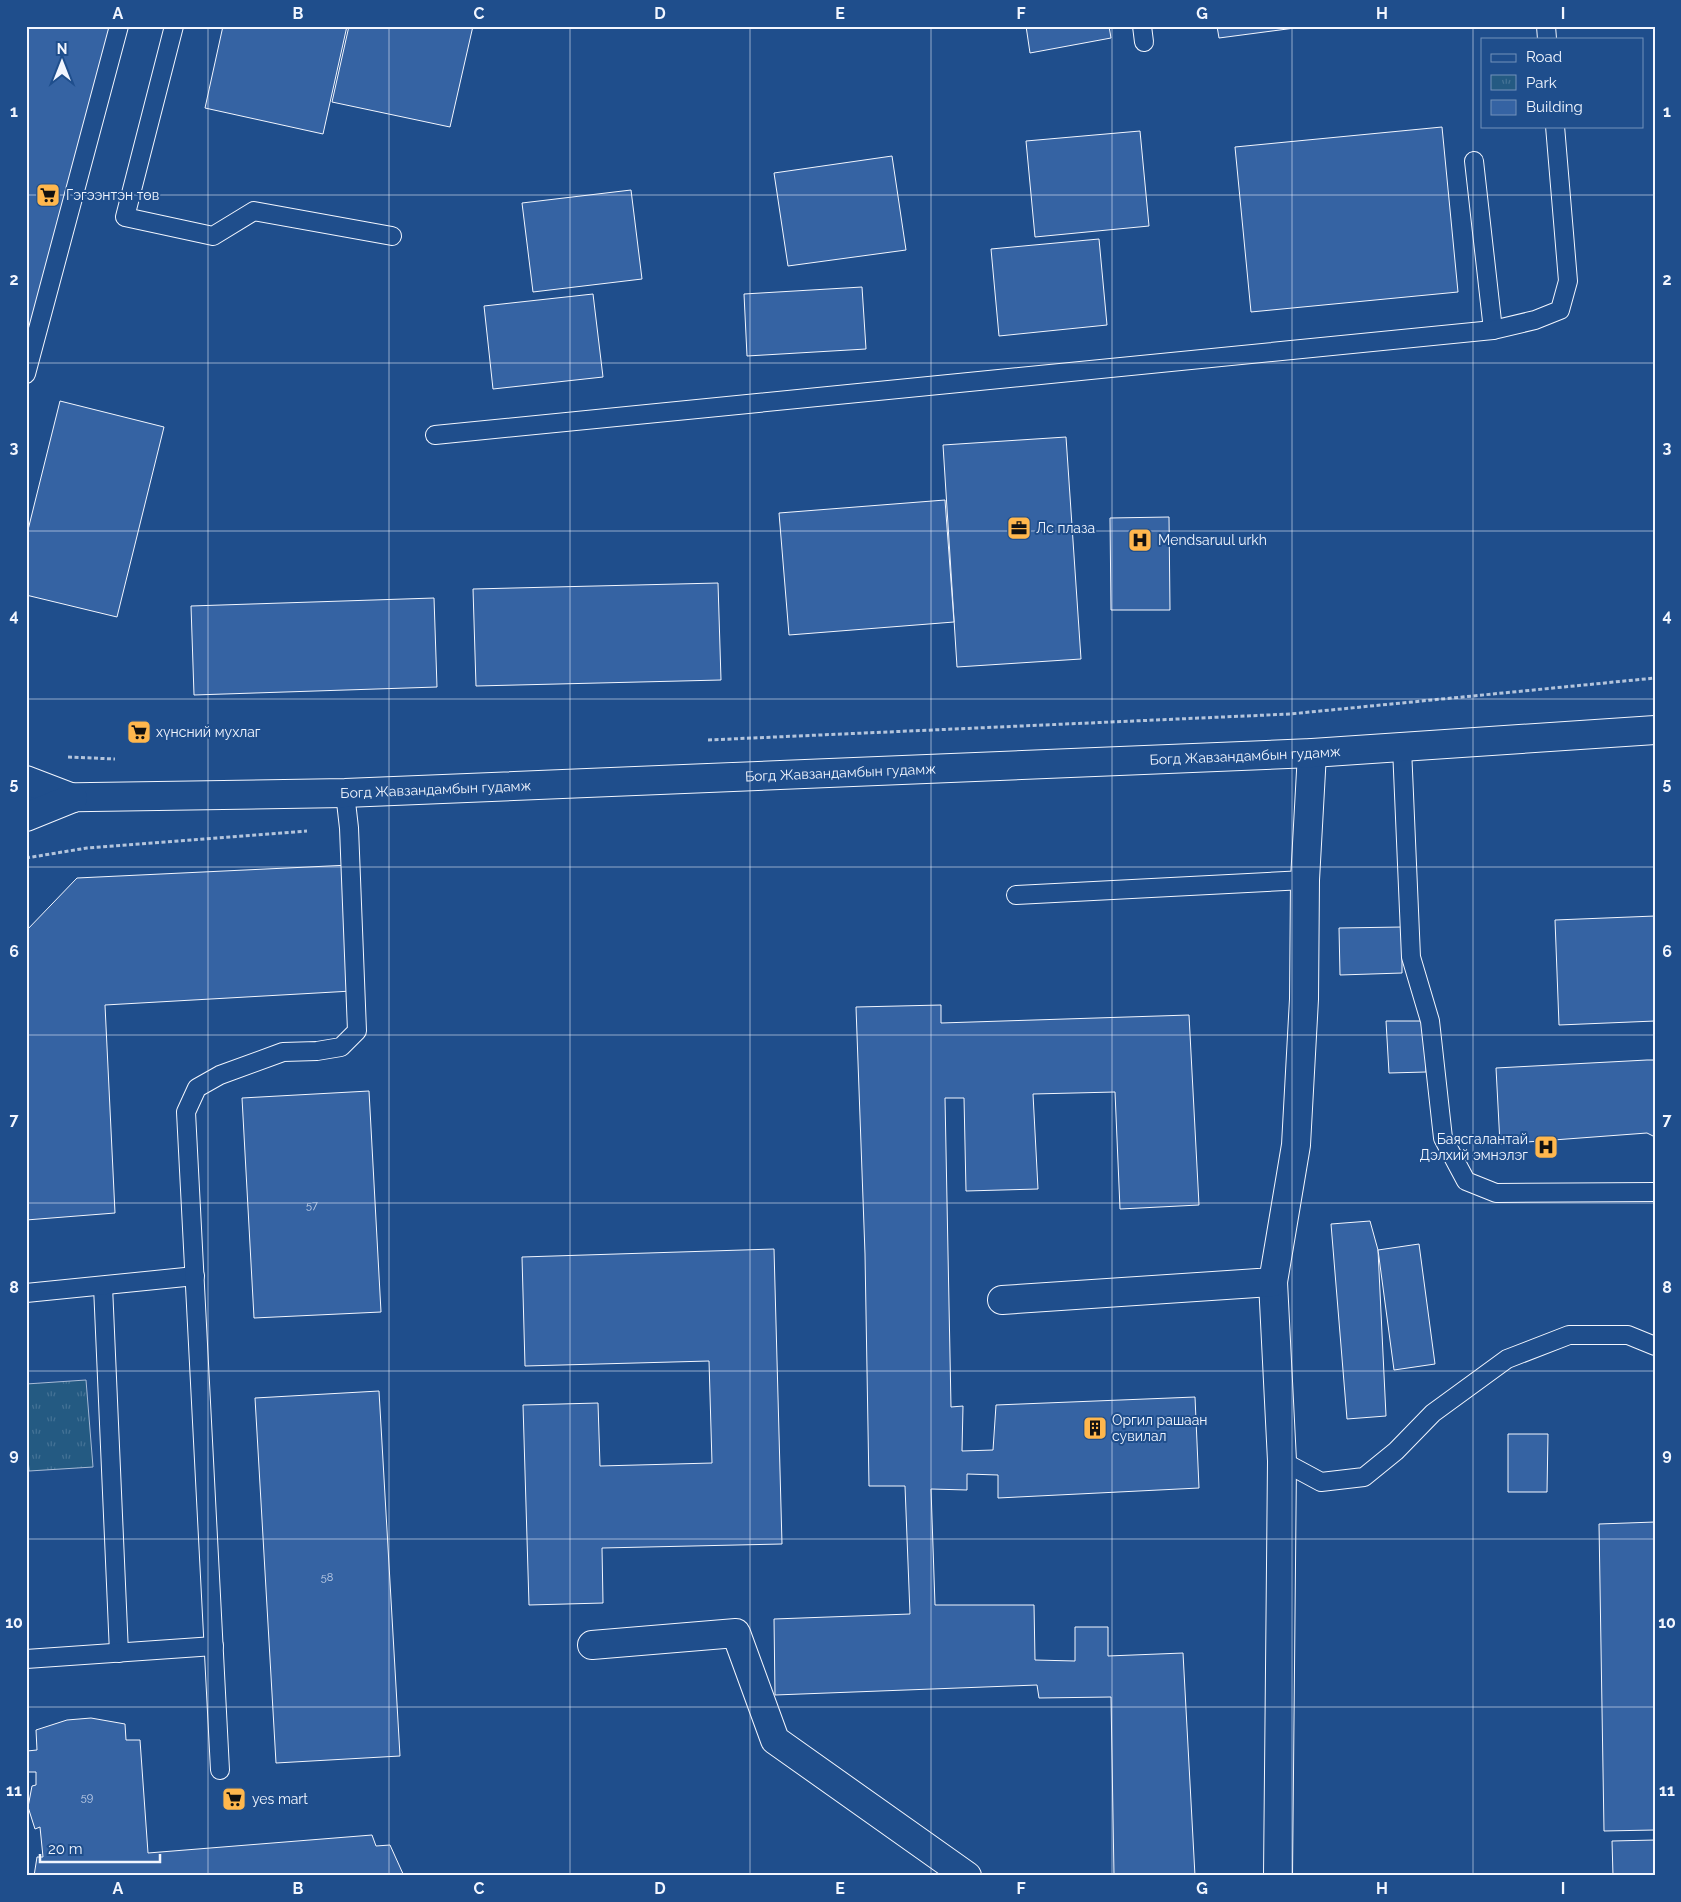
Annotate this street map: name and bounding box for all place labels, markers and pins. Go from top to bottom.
supermarket icon: Гэгээнтэн төв [35,182,61,208]
place label: Гэгээнтэн төв [66,187,159,203]
office icon: Лс плаза [1006,515,1032,541]
place label: Лс плаза [1036,520,1095,536]
hospital icon: Mendsaruul urkh [1127,527,1153,553]
place label: Mendsaruul urkh [1158,532,1267,548]
supermarket icon: хүнсний мухлаг [126,719,152,745]
place label: хүнсний мухлаг [156,724,261,740]
place label: Баясгалантай Дэлхий эмнэлэг [1419,1131,1528,1163]
hospital icon: Баясгалантай Дэлхий эмнэлэг [1533,1134,1559,1160]
place label: Оргил рашаан сувилал [1112,1412,1208,1444]
building icon: Оргил рашаан сувилал [1082,1415,1108,1441]
supermarket icon: yes mart [221,1786,247,1812]
place label: yes mart [252,1791,308,1807]

